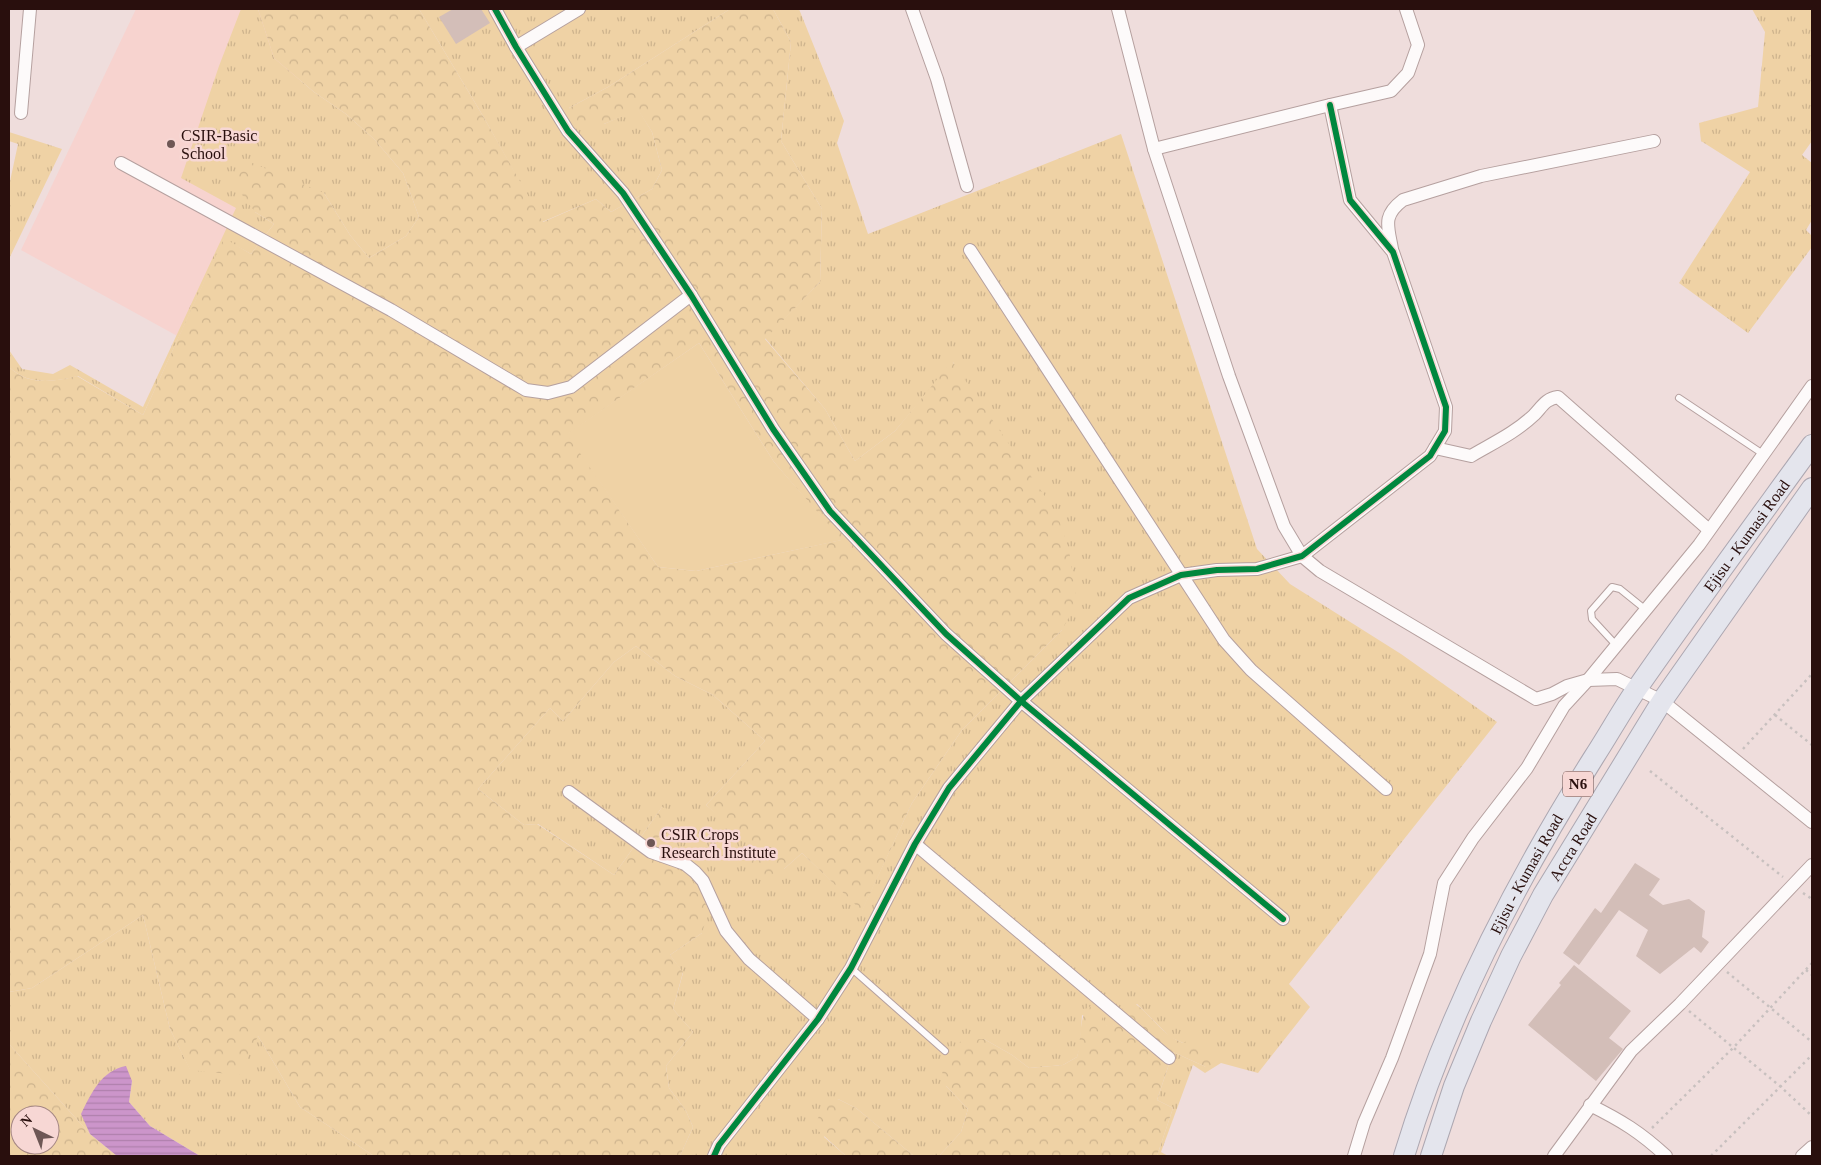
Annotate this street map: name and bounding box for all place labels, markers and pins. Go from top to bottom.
place label: CSIR-Basic School [181,127,257,162]
marker: CSIR-Basic School [165,138,177,150]
place label: CSIR Crops Research Institute [661,826,776,861]
marker: CSIR Crops Research Institute [645,837,657,849]

